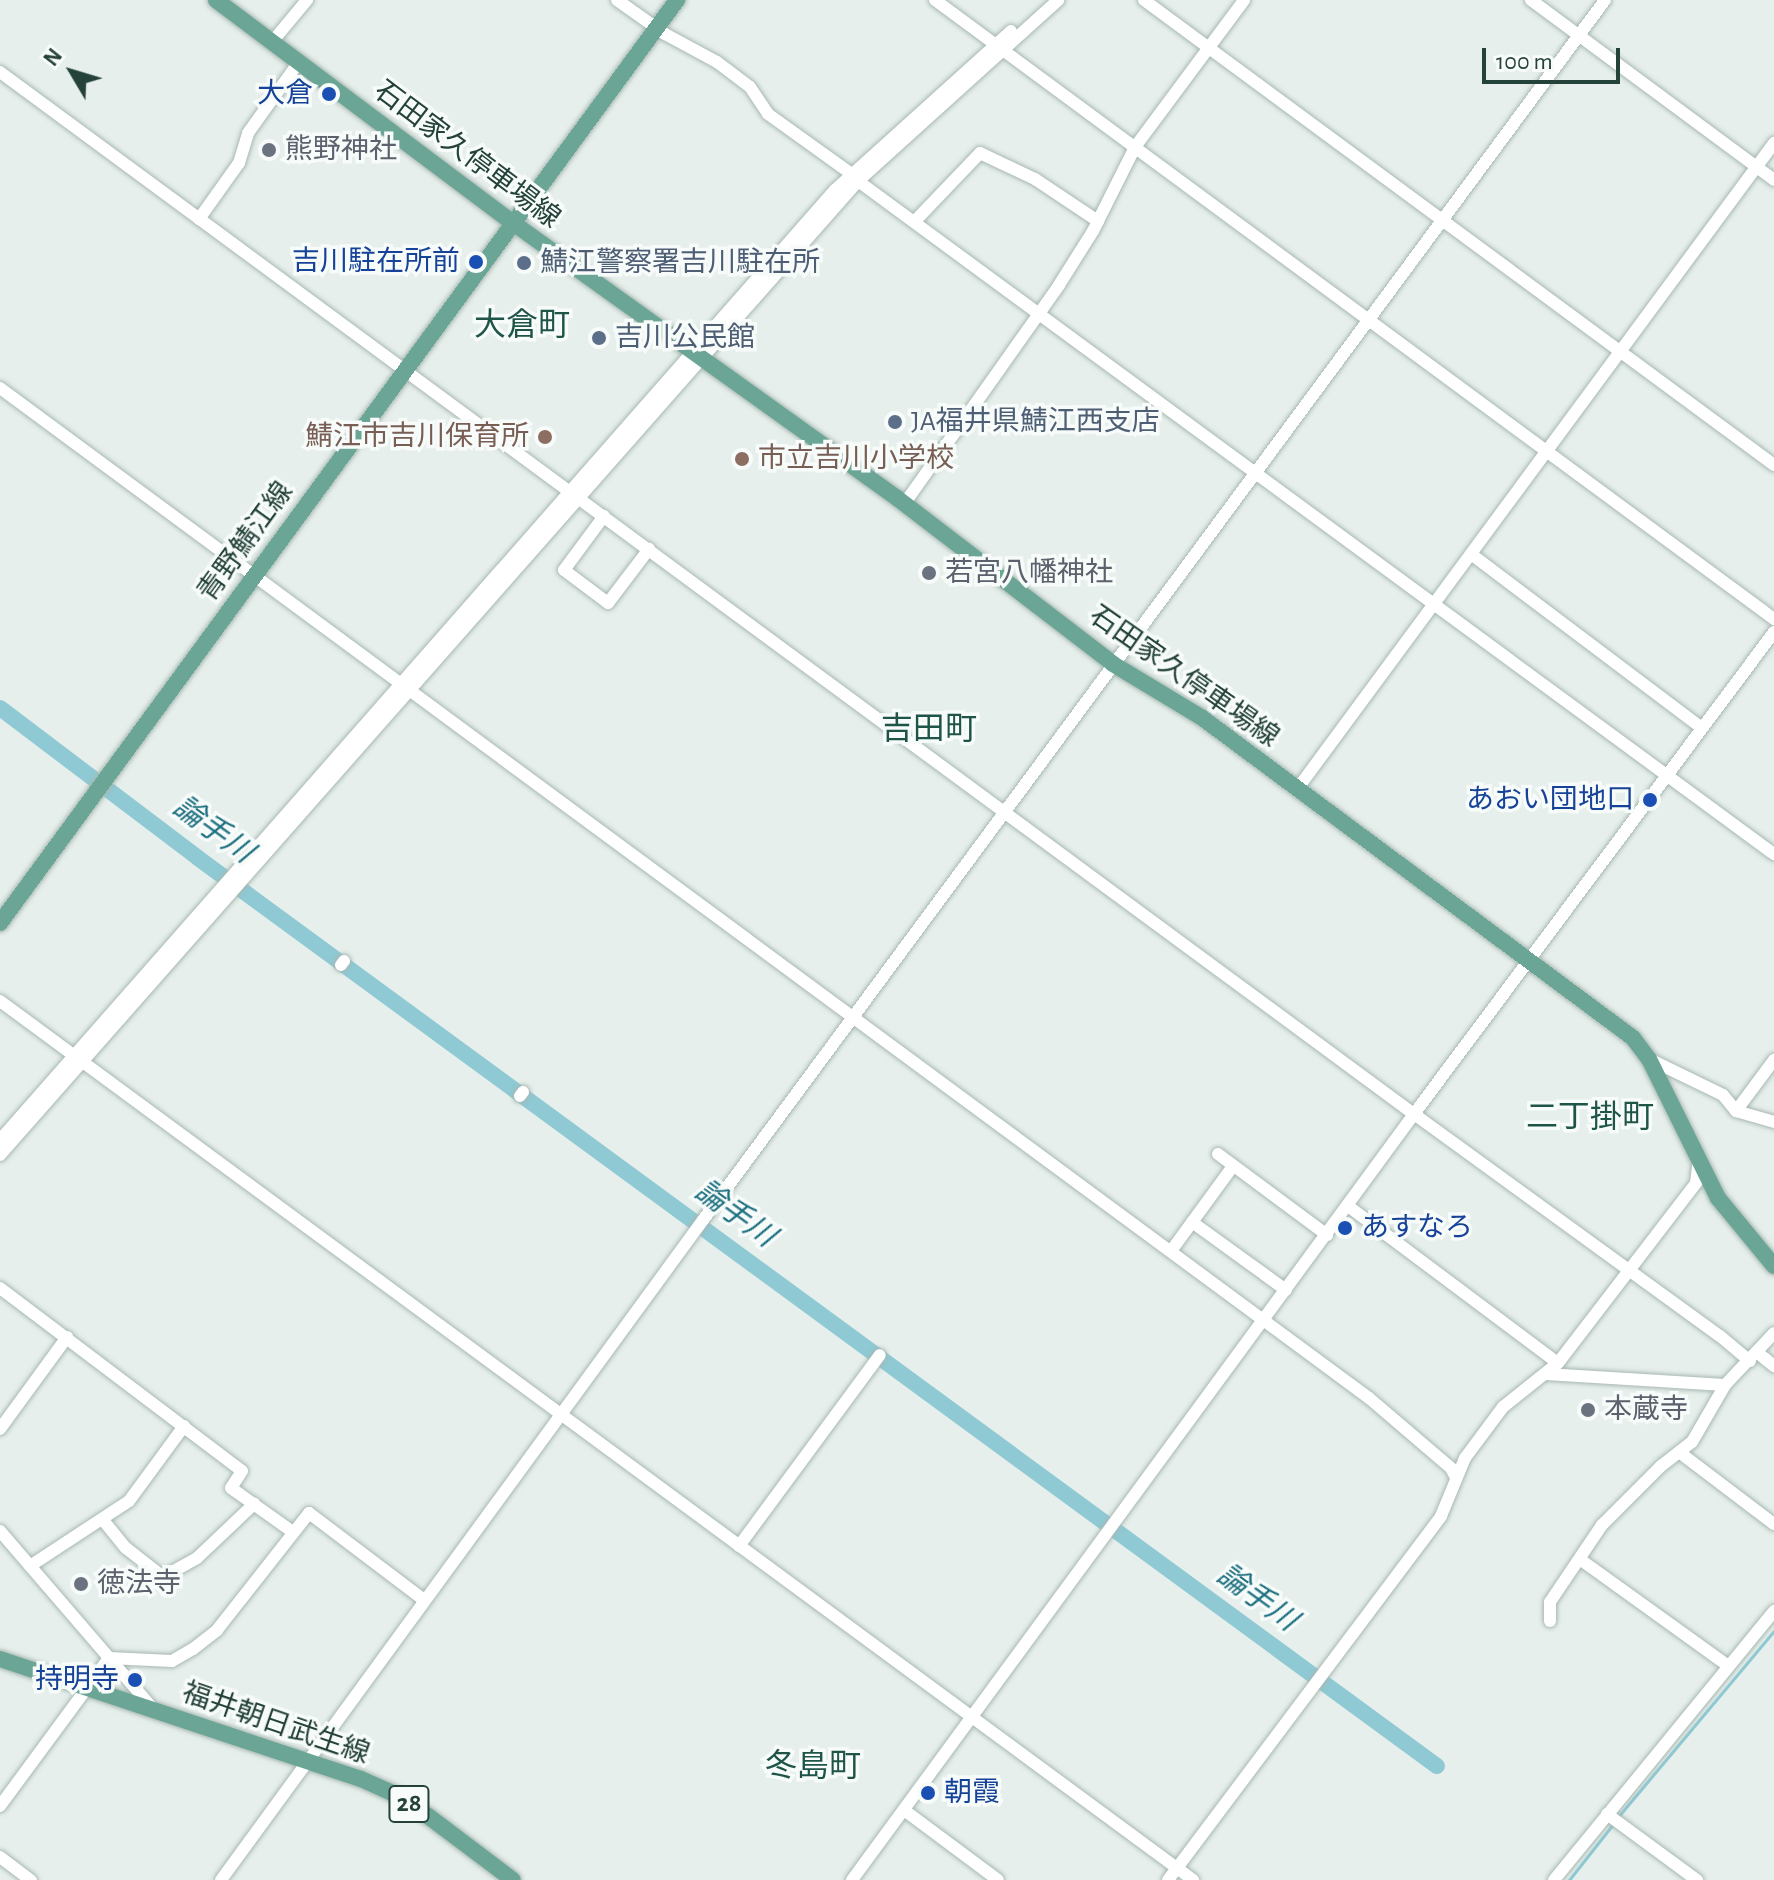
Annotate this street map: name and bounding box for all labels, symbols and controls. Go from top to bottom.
north arrow [32,32,112,112]
scale bar [1486,32,1624,82]
text: N [40,44,66,70]
text: 100 m [1496,50,1553,74]
street label: 石田家久停車場線 [367,74,567,236]
place label: 大倉 [257,77,313,111]
marker: 大倉 [320,85,338,103]
place label: 熊野神社 [285,133,397,167]
marker: 熊野神社 [260,141,278,159]
place label: 吉川駐在所前 [292,245,460,279]
place label: 鯖江警察署吉川駐在所 [540,246,820,280]
marker: 吉川駐在所前 [467,253,485,271]
marker: 鯖江警察署吉川駐在所 [515,254,533,272]
district label: 大倉町 [474,306,570,344]
place label: 吉川公民館 [615,321,755,355]
marker: 吉川公民館 [590,329,608,347]
place label: JA福井県鯖江西支店 [911,405,1160,439]
marker: JA福井県鯖江西支店 [886,413,904,431]
place label: 鯖江市吉川保育所 [305,420,529,454]
marker: 鯖江市吉川保育所 [536,428,554,446]
place label: 市立吉川小学校 [758,442,954,476]
marker: 市立吉川小学校 [733,450,751,468]
street label: 青野鯖江線 [191,475,301,609]
place label: 若宮八幡神社 [945,556,1113,590]
marker: 若宮八幡神社 [920,564,938,582]
street label: 石田家久停車場線 [1083,599,1285,755]
district label: 吉田町 [881,710,977,748]
place label: あおい団地口 [1466,783,1634,817]
water label: 論手川 [166,789,260,871]
marker: あおい団地口 [1641,791,1659,809]
district label: 二丁掛町 [1526,1098,1654,1136]
water label: 論手川 [688,1173,782,1255]
place label: あすなろ [1361,1211,1473,1245]
marker: あすなろ [1336,1219,1354,1237]
place label: 本蔵寺 [1604,1393,1688,1427]
marker: 本蔵寺 [1579,1401,1597,1419]
water label: 論手川 [1210,1557,1304,1639]
place label: 徳法寺 [97,1567,181,1601]
marker: 徳法寺 [72,1575,90,1593]
place label: 持明寺 [35,1663,119,1697]
marker: 持明寺 [126,1671,144,1689]
street label: 福井朝日武生線 [178,1676,374,1772]
district label: 冬島町 [765,1747,861,1785]
place label: 朝霞 [944,1776,1000,1810]
road number: 28 [387,1782,431,1826]
marker: 朝霞 [919,1784,937,1802]

